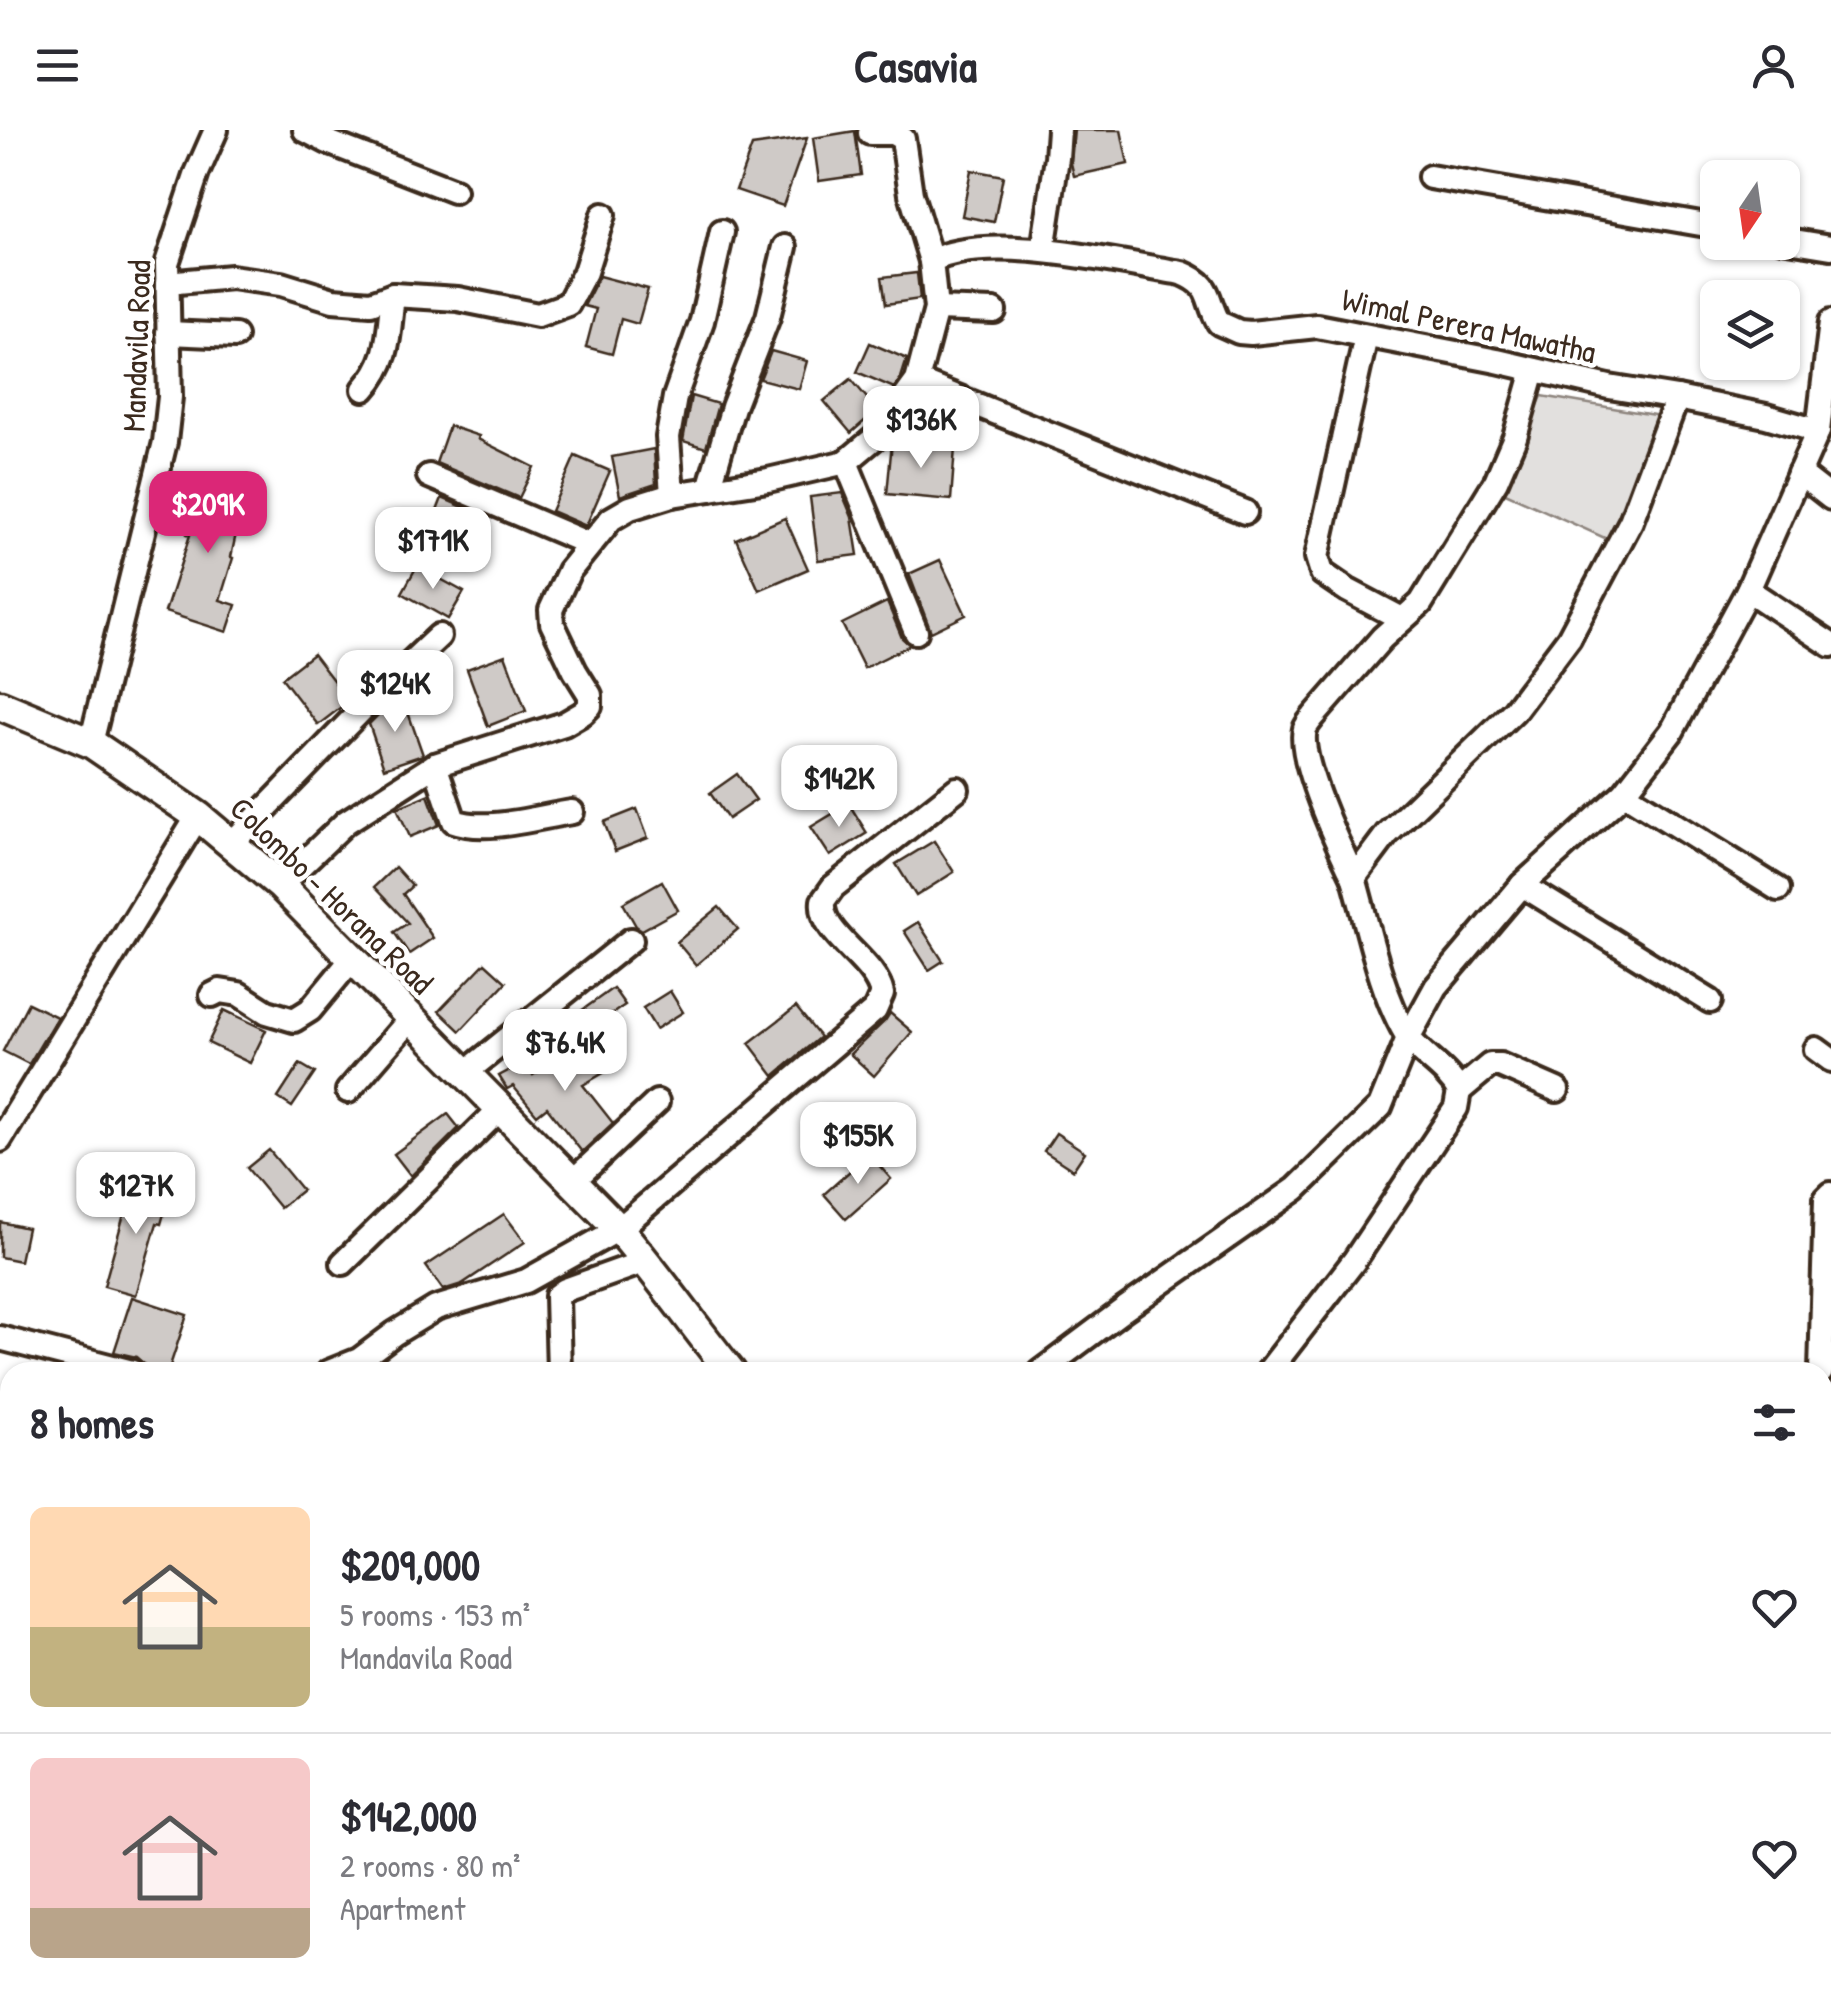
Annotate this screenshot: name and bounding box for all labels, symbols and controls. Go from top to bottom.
text: Casavia [854,35,977,96]
icon: menu [30,38,85,93]
icon: person [1746,38,1801,93]
north arrow [1700,160,1800,260]
map controls [1700,160,1800,380]
street label: Mandavila Road [112,259,160,433]
street label: Wimal Perera Mawatha [1338,277,1600,373]
button: layers [1700,280,1800,380]
pin: $136K [851,386,991,471]
text: $136K [885,397,957,440]
pin: $209K [138,471,278,556]
text: $209K [171,482,245,525]
pin: $171K [363,507,503,592]
text: $171K [397,518,469,561]
pin: $124K [325,650,465,735]
text: $124K [359,661,431,704]
pin: $142K [769,745,909,830]
text: $142K [803,756,875,799]
street label: Colombo - Horana Road [221,787,443,1003]
pin: $76.4K [484,1009,646,1094]
text: $76.4K [525,1020,605,1063]
pin: $155K [788,1102,928,1187]
text: $155K [822,1113,894,1156]
pin: $127K [66,1152,206,1237]
text: $127K [98,1163,174,1206]
text: 8 homes [30,1394,154,1451]
icon: filters [1747,1395,1802,1450]
text: $209,000 [340,1536,480,1593]
icon: home [110,1547,230,1667]
icon: heart [1747,1580,1802,1635]
text: 5 rooms · 153 m² [340,1593,530,1636]
text: Mandavila Road [340,1636,512,1679]
text: $142,000 [340,1787,477,1844]
icon: home [110,1798,230,1918]
icon: heart [1747,1831,1802,1886]
text: 2 rooms · 80 m² [340,1844,520,1887]
text: Apartment [340,1887,465,1930]

